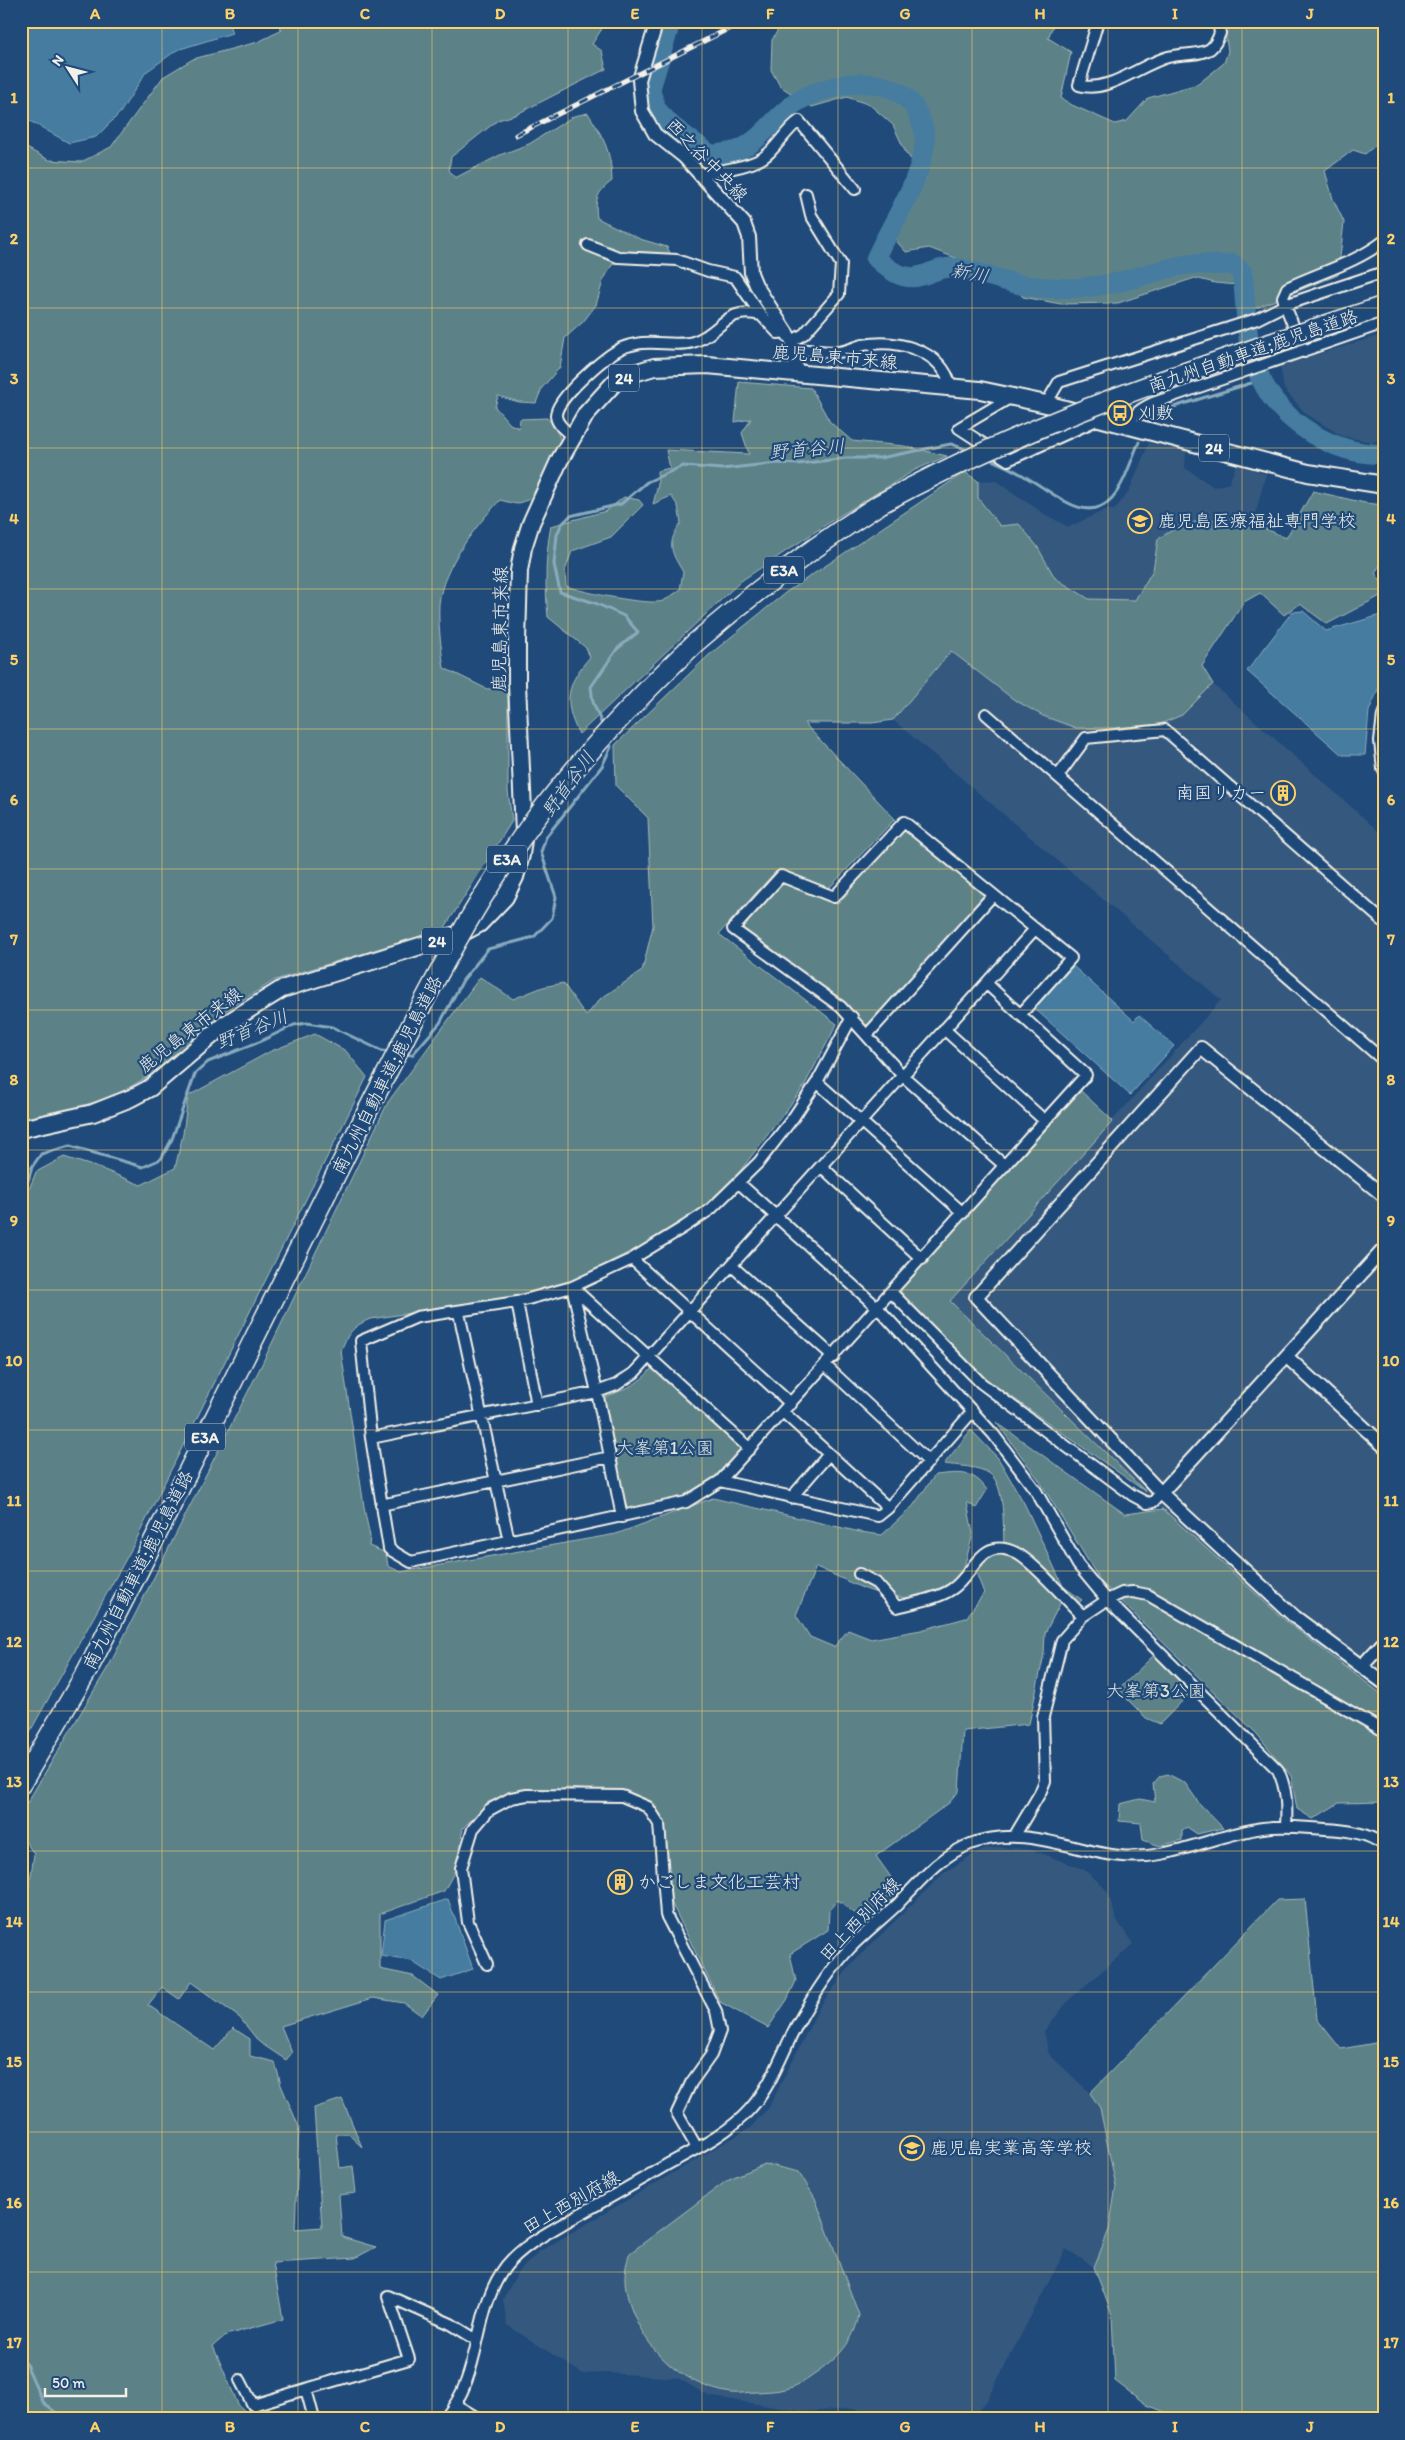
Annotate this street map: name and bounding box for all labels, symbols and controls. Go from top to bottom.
text: A [89,4,101,23]
text: B [225,4,236,23]
text: C [360,4,371,23]
text: D [495,4,506,23]
text: E [631,4,640,23]
text: F [766,4,775,23]
text: G [899,4,911,23]
text: H [1034,4,1046,23]
text: I [1172,4,1178,23]
text: J [1305,4,1314,23]
north arrow [42,42,92,92]
text: N [48,52,68,69]
text: 1 [10,88,18,107]
text: 1 [1387,88,1395,107]
street label: 西之谷中央線 [662,114,752,206]
text: 2 [10,229,19,248]
text: 2 [1387,229,1396,248]
water label: 新川 [949,258,991,288]
street label: 南九州自動車道;鹿児島道路 [1145,305,1361,397]
street label: 鹿児島東市来線 [771,341,899,373]
road number: 24 [609,364,639,392]
text: 3 [10,369,19,388]
text: 3 [1387,369,1396,388]
bus stop icon: 刈敷 [1107,400,1133,426]
place label: 刈敷 [1138,402,1174,424]
water label: 野首谷川 [768,434,846,464]
road number: 24 [1199,434,1229,462]
school or university icon: 鹿児島医療福祉専門学校 [1127,508,1153,534]
text: 4 [9,509,19,528]
text: 4 [1386,509,1396,528]
place label: 鹿児島医療福祉専門学校 [1158,510,1356,532]
road number: E3A [764,556,804,584]
street label: 鹿児島東市来線 [488,566,512,692]
text: 5 [10,650,19,669]
text: 5 [1387,650,1396,669]
water label: 野首谷川 [536,746,600,822]
building icon: 南国リカー [1270,780,1296,806]
place label: 南国リカー [1176,782,1266,804]
text: 6 [10,790,19,809]
text: 6 [1387,790,1396,809]
road number: E3A [487,846,527,872]
road number: 24 [422,928,452,954]
text: 7 [9,930,18,949]
text: 7 [1386,930,1395,949]
street label: 南九州自動車道;鹿児島道路 [327,972,447,1178]
street label: 鹿児島東市来線 [134,983,246,1077]
water label: 野首谷川 [212,1004,292,1054]
text: 8 [10,1070,19,1089]
text: 8 [1387,1070,1396,1089]
text: 9 [10,1211,18,1230]
text: 9 [1387,1211,1395,1230]
text: 10 [5,1351,23,1370]
text: 10 [1382,1351,1400,1370]
road number: E3A [185,1424,225,1450]
park label: 大峯第1公園 [616,1437,714,1459]
street label: 南九州自動車道;鹿児島道路 [78,1467,198,1673]
text: 11 [7,1491,22,1510]
text: 11 [1384,1491,1399,1510]
text: 12 [6,1632,23,1651]
text: 12 [1383,1632,1400,1651]
park label: 大峯第3公園 [1106,1680,1206,1702]
text: 13 [6,1772,22,1791]
text: 13 [1383,1772,1399,1791]
building icon: かごしま文化工芸村 [607,1869,633,1895]
place label: かごしま文化工芸村 [638,1871,800,1893]
street label: 田上西別府線 [815,1873,905,1965]
text: 14 [5,1912,23,1931]
text: 14 [1382,1912,1400,1931]
text: 15 [6,2052,23,2071]
text: 15 [1383,2052,1400,2071]
school or university icon: 鹿児島実業高等学校 [899,2135,925,2161]
place label: 鹿児島実業高等学校 [930,2137,1092,2159]
street label: 田上西別府線 [519,2165,623,2239]
text: 16 [6,2193,22,2212]
text: 16 [1383,2193,1399,2212]
text: 17 [6,2333,22,2352]
text: 17 [1383,2333,1399,2352]
scale bar [45,2365,126,2397]
text: 50 m [52,2374,85,2392]
text: A [89,2417,101,2436]
text: B [225,2417,236,2436]
text: C [360,2417,371,2436]
text: D [495,2417,506,2436]
text: E [631,2417,640,2436]
text: F [766,2417,775,2436]
text: G [899,2417,911,2436]
text: H [1034,2417,1046,2436]
text: I [1172,2417,1178,2436]
text: J [1305,2417,1314,2436]

